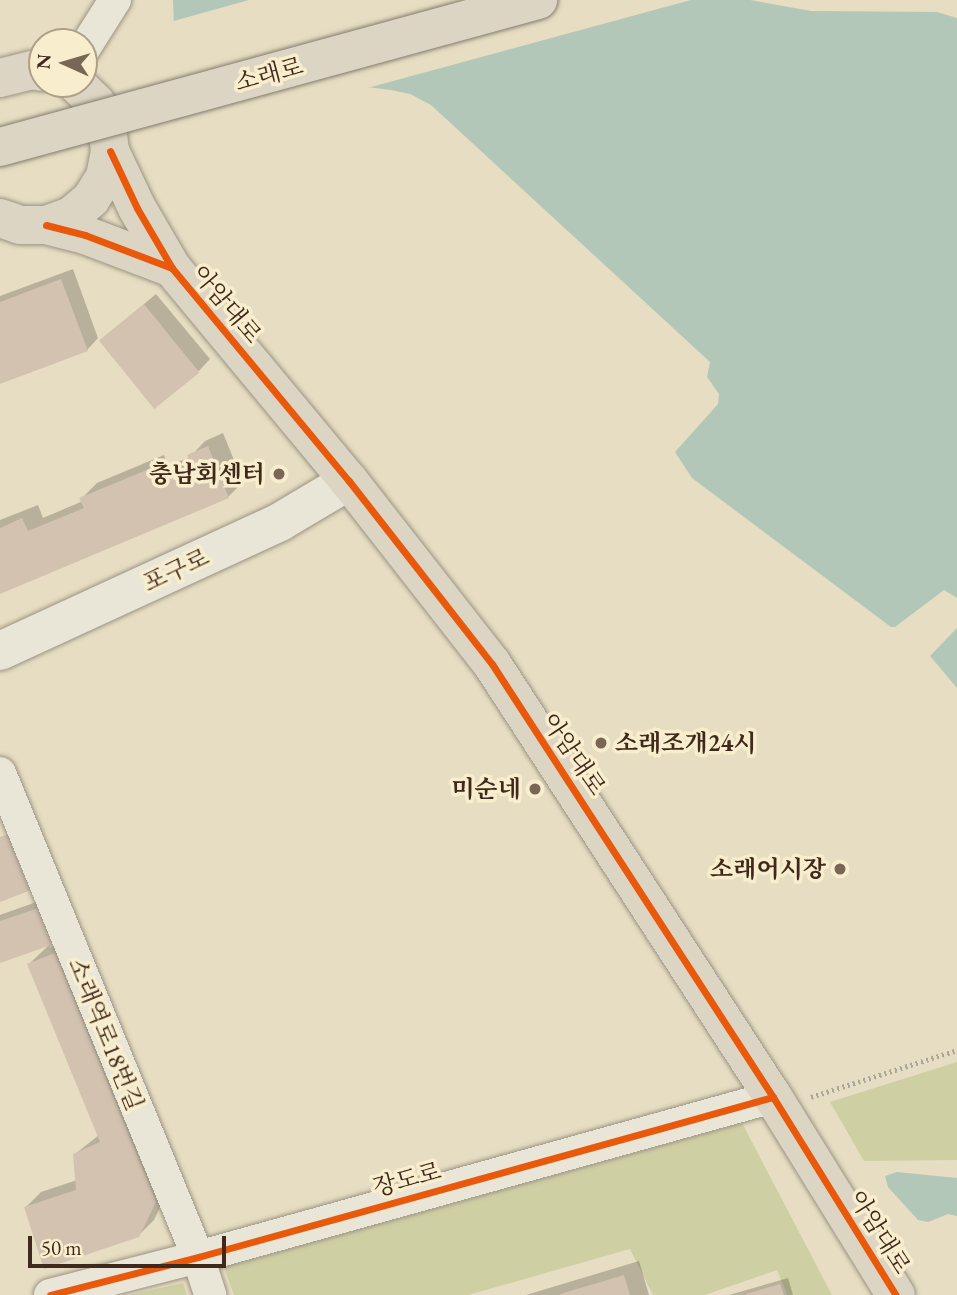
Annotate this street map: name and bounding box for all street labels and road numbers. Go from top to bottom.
street label: 소래로 [232,51,306,97]
street label: 아암대로 [186,259,268,349]
street label: 포구로 [138,542,214,598]
street label: 아암대로 [536,708,612,800]
street label: 소래역로18번길 [62,953,150,1115]
street label: 장도로 [370,1156,444,1202]
street label: 아암대로 [843,1185,917,1279]

